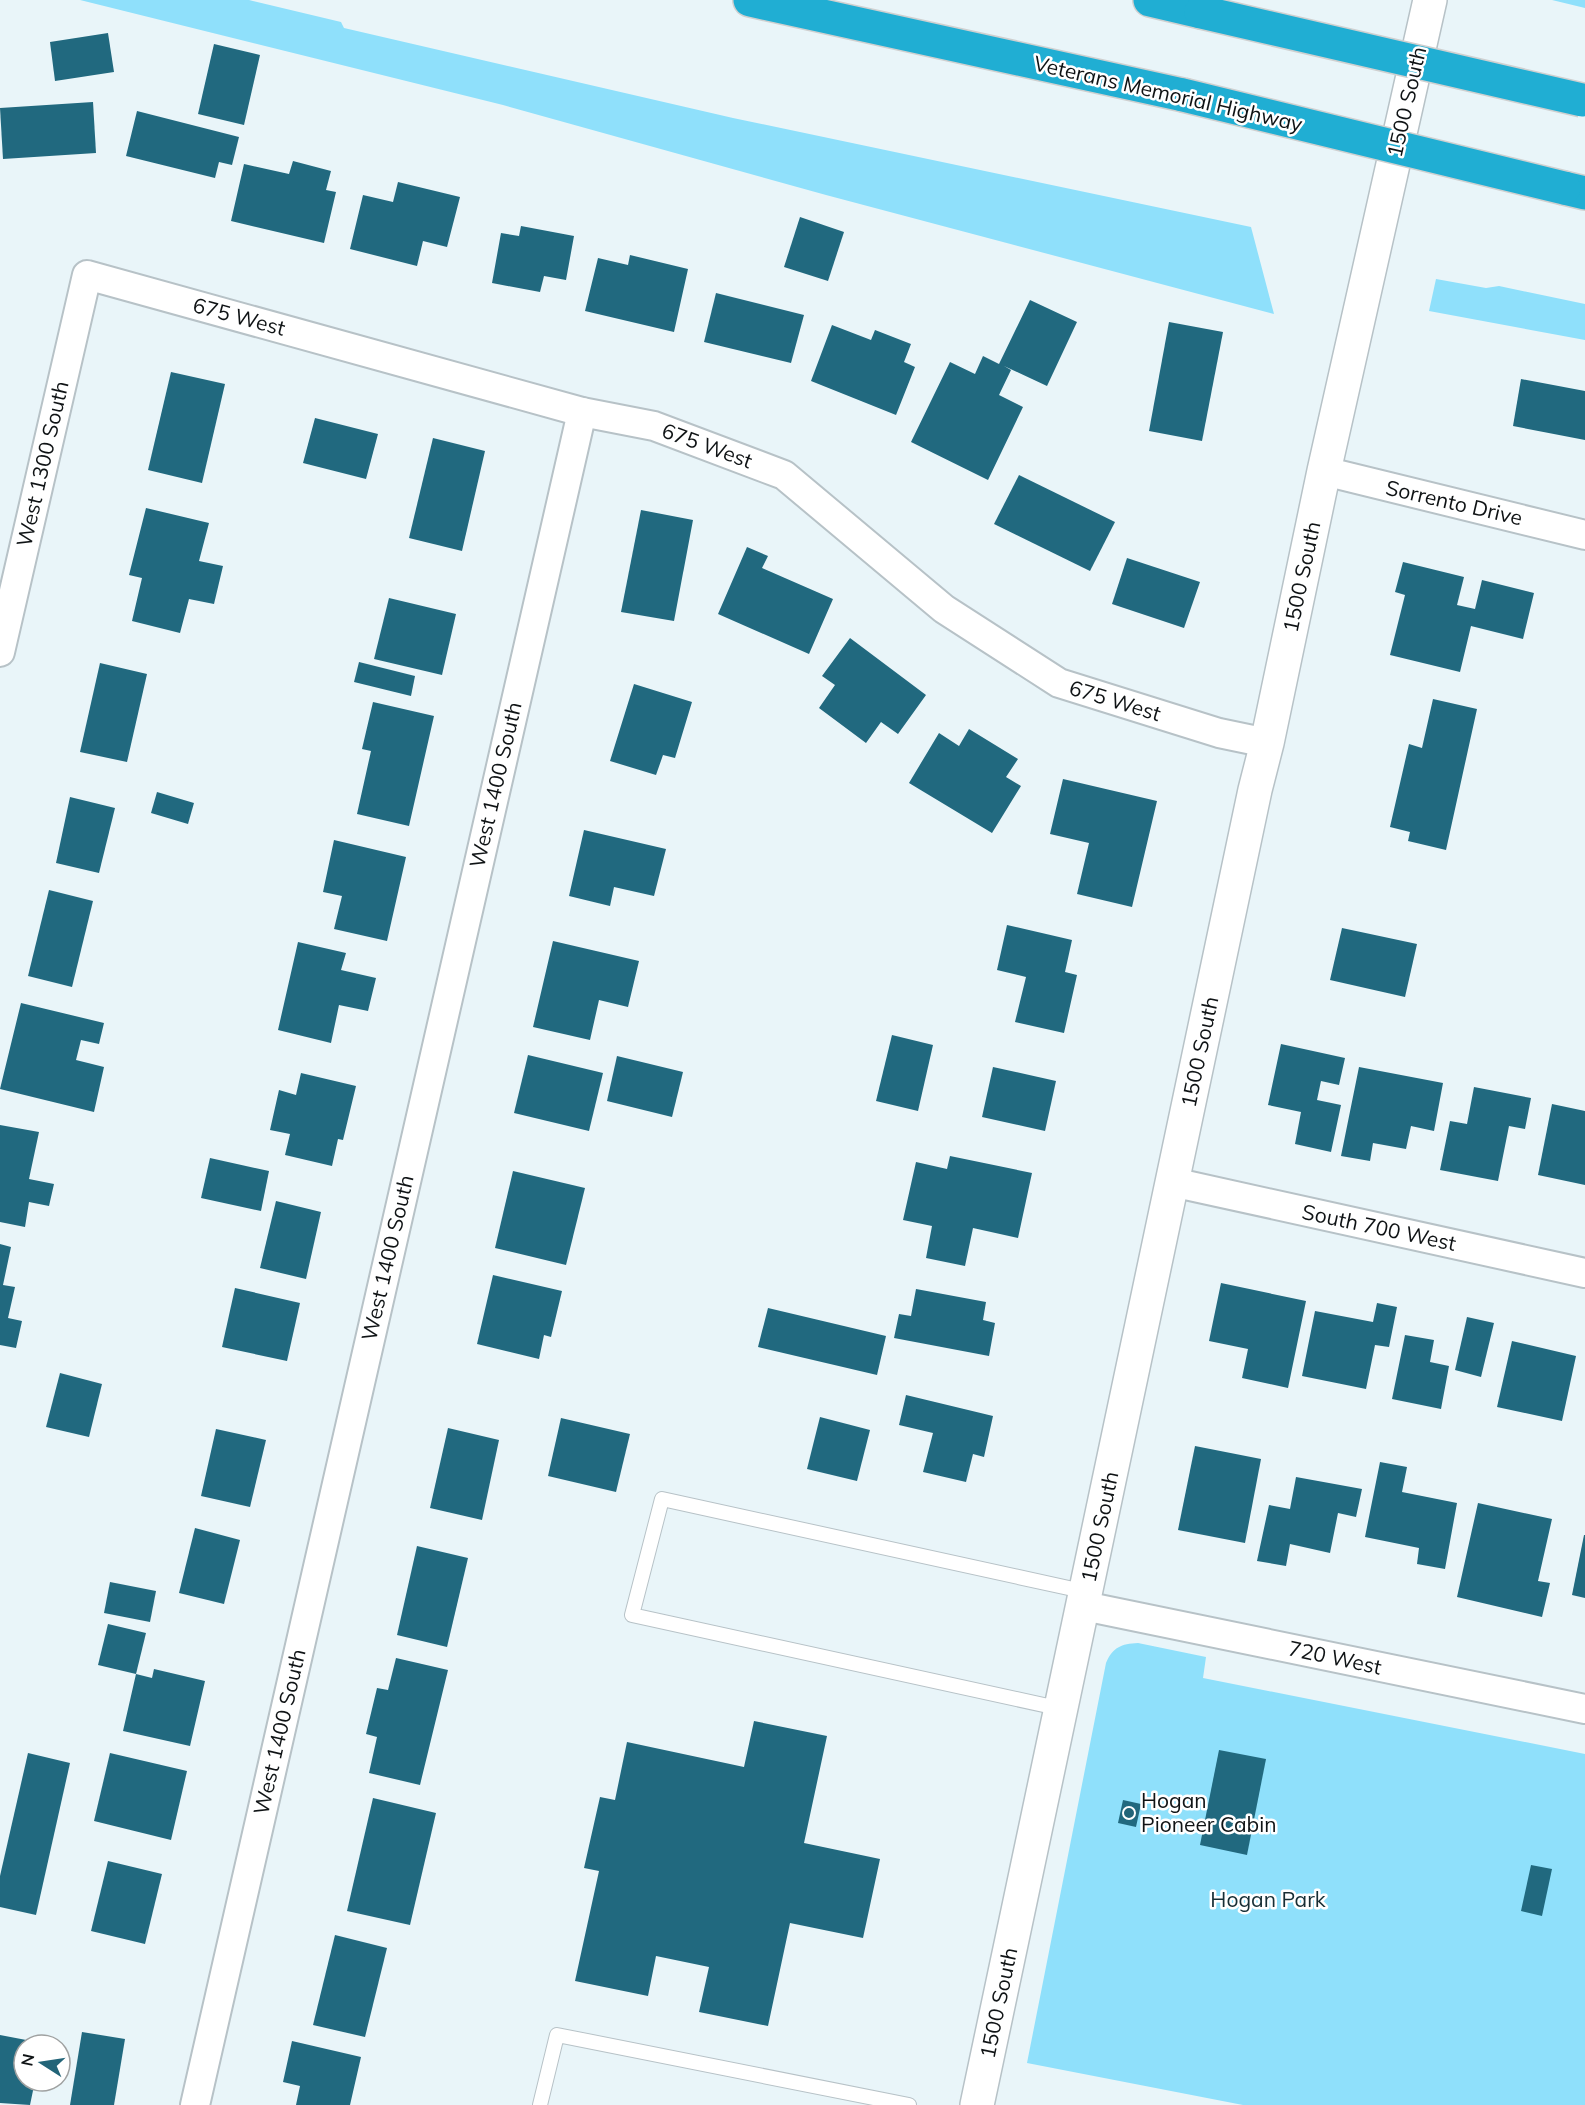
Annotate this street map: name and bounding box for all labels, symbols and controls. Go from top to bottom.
street label: 1500 South [1381,44,1431,160]
street label: Veterans Memorial Highway [1031,49,1305,137]
street label: 675 West [190,291,288,341]
street label: West 1300 South [10,378,74,549]
street label: 675 West [659,417,756,473]
street label: Sorrento Drive [1383,474,1525,530]
street label: 1500 South [1277,519,1325,635]
street label: 675 West [1066,674,1164,726]
street label: West 1400 South [463,699,527,870]
street label: 1500 South [1175,994,1223,1110]
street label: West 1400 South [355,1172,419,1343]
street label: South 700 West [1300,1198,1459,1256]
street label: 1500 South [1075,1469,1123,1585]
street label: 720 West [1286,1634,1384,1680]
street label: West 1400 South [247,1646,311,1817]
place label: Hogan Pioneer Cabin [1141,1787,1276,1837]
marker: Hogan Pioneer Cabin [1122,1806,1136,1820]
park label: Hogan Park [1210,1886,1326,1912]
street label: 1500 South [974,1945,1022,2061]
north arrow [12,2033,72,2093]
text: N [16,2052,38,2068]

